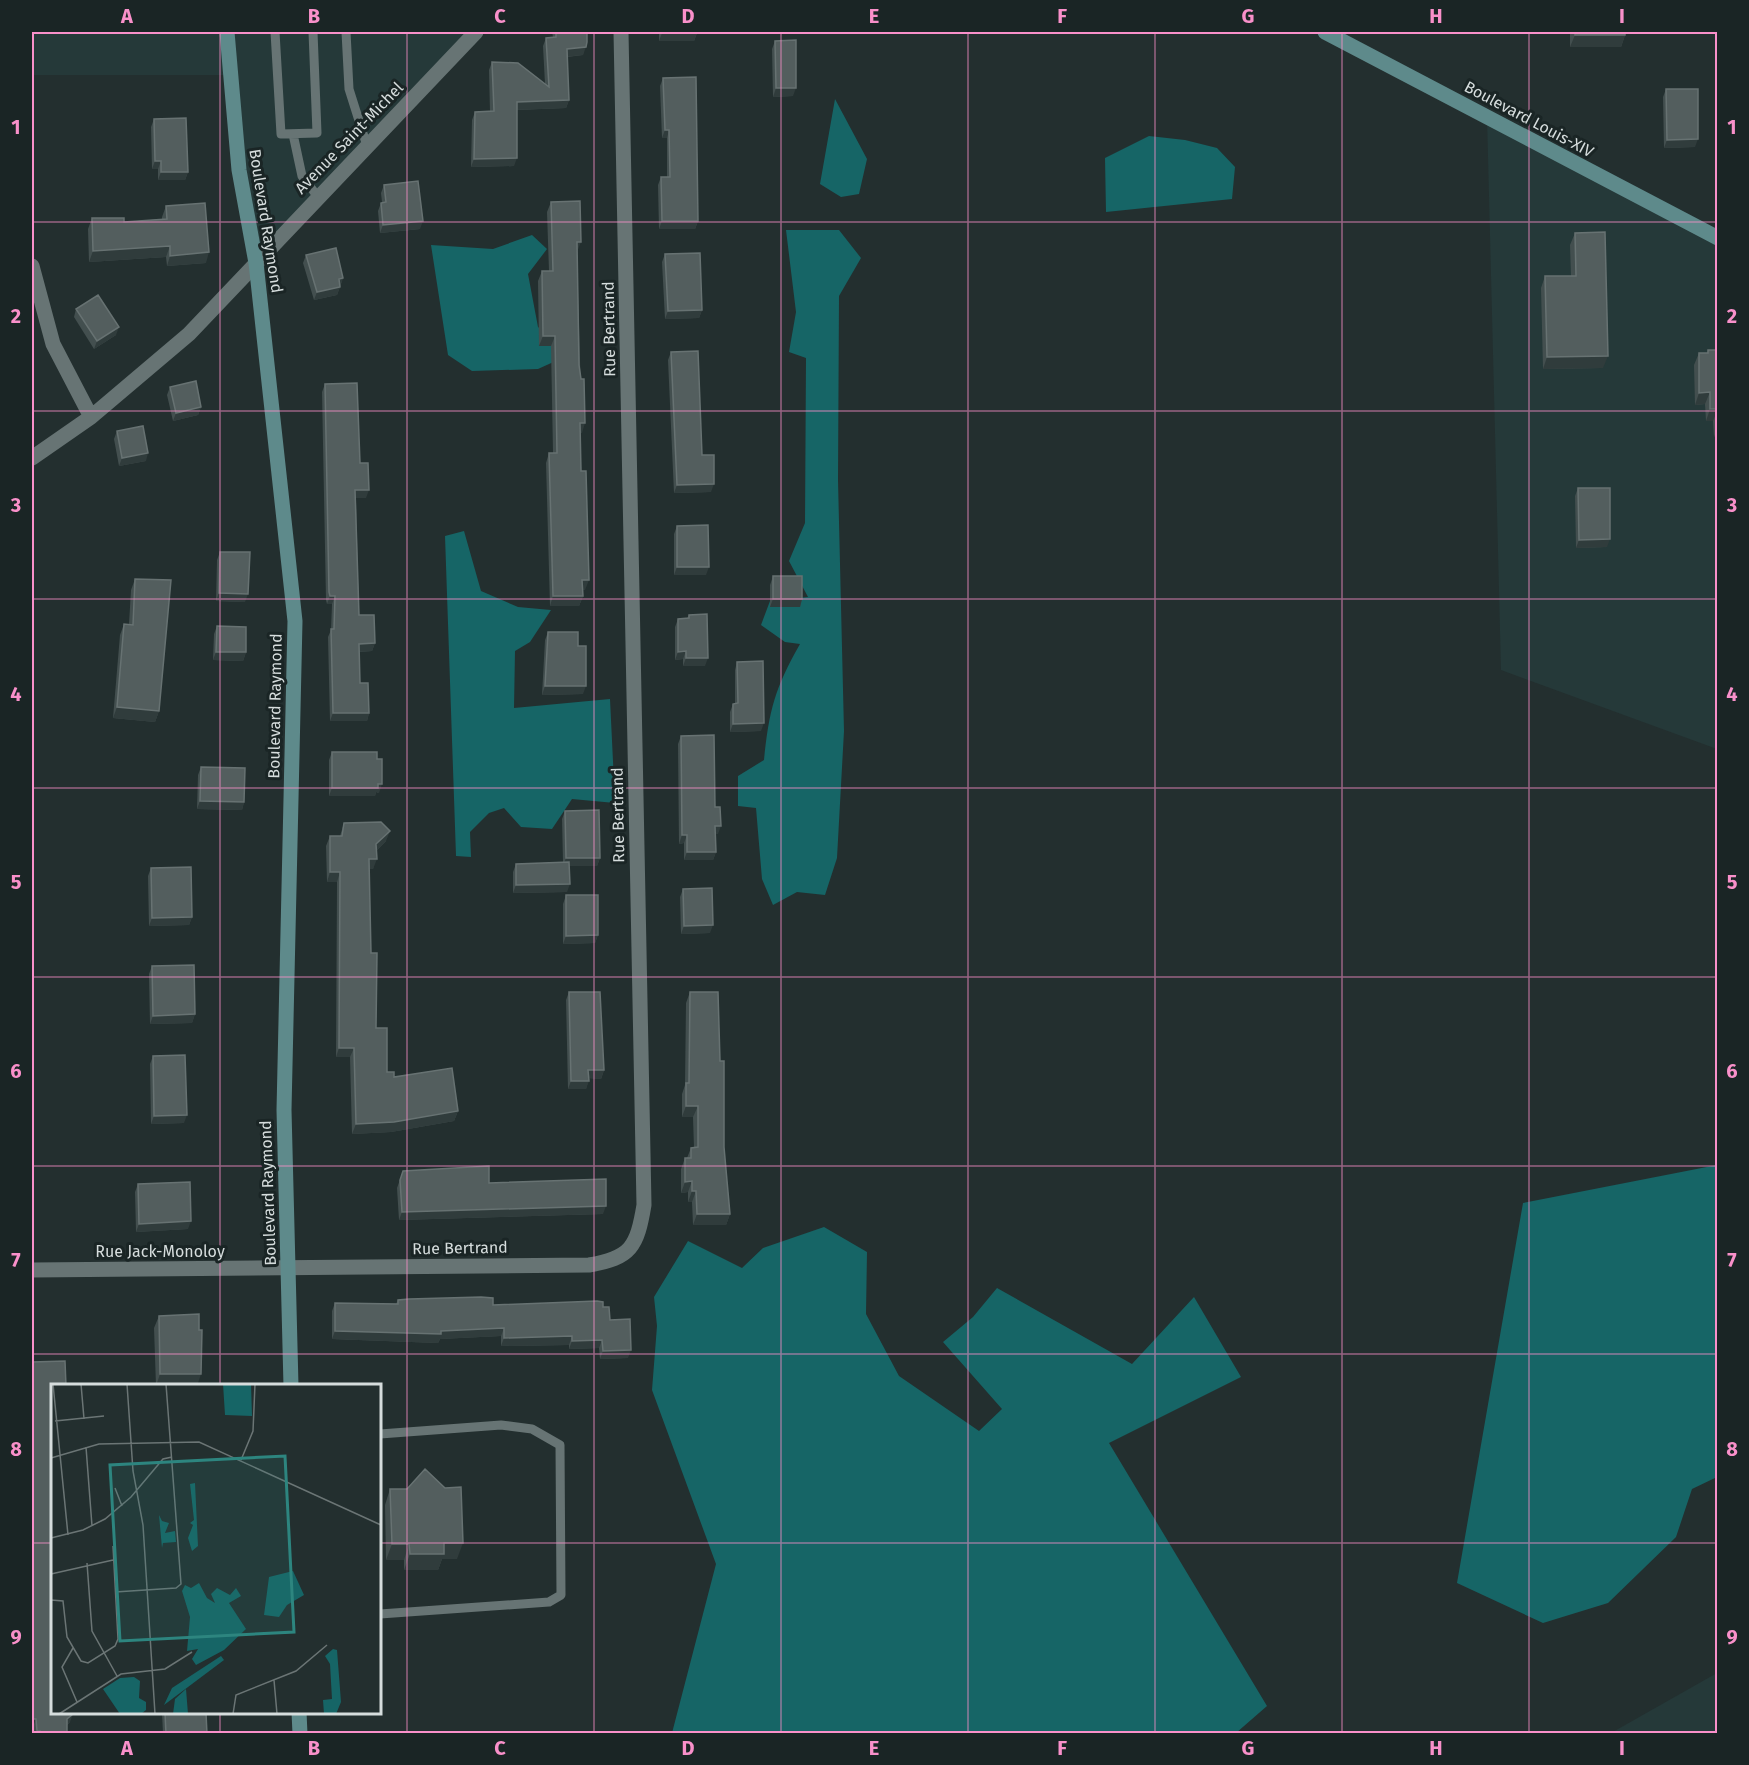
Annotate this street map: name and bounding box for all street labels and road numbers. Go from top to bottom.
street label: Boulevard Louis-XIV [1461,77,1597,161]
street label: Avenue Saint-Michel [291,78,407,198]
street label: Boulevard Raymond [245,148,287,294]
street label: Rue Bertrand [599,281,619,377]
street label: Boulevard Raymond [264,633,286,779]
street label: Rue Bertrand [608,767,628,863]
street label: Boulevard Raymond [256,1120,280,1266]
street label: Rue Bertrand [412,1238,508,1258]
street label: Rue Jack-Monoloy [95,1242,225,1261]

